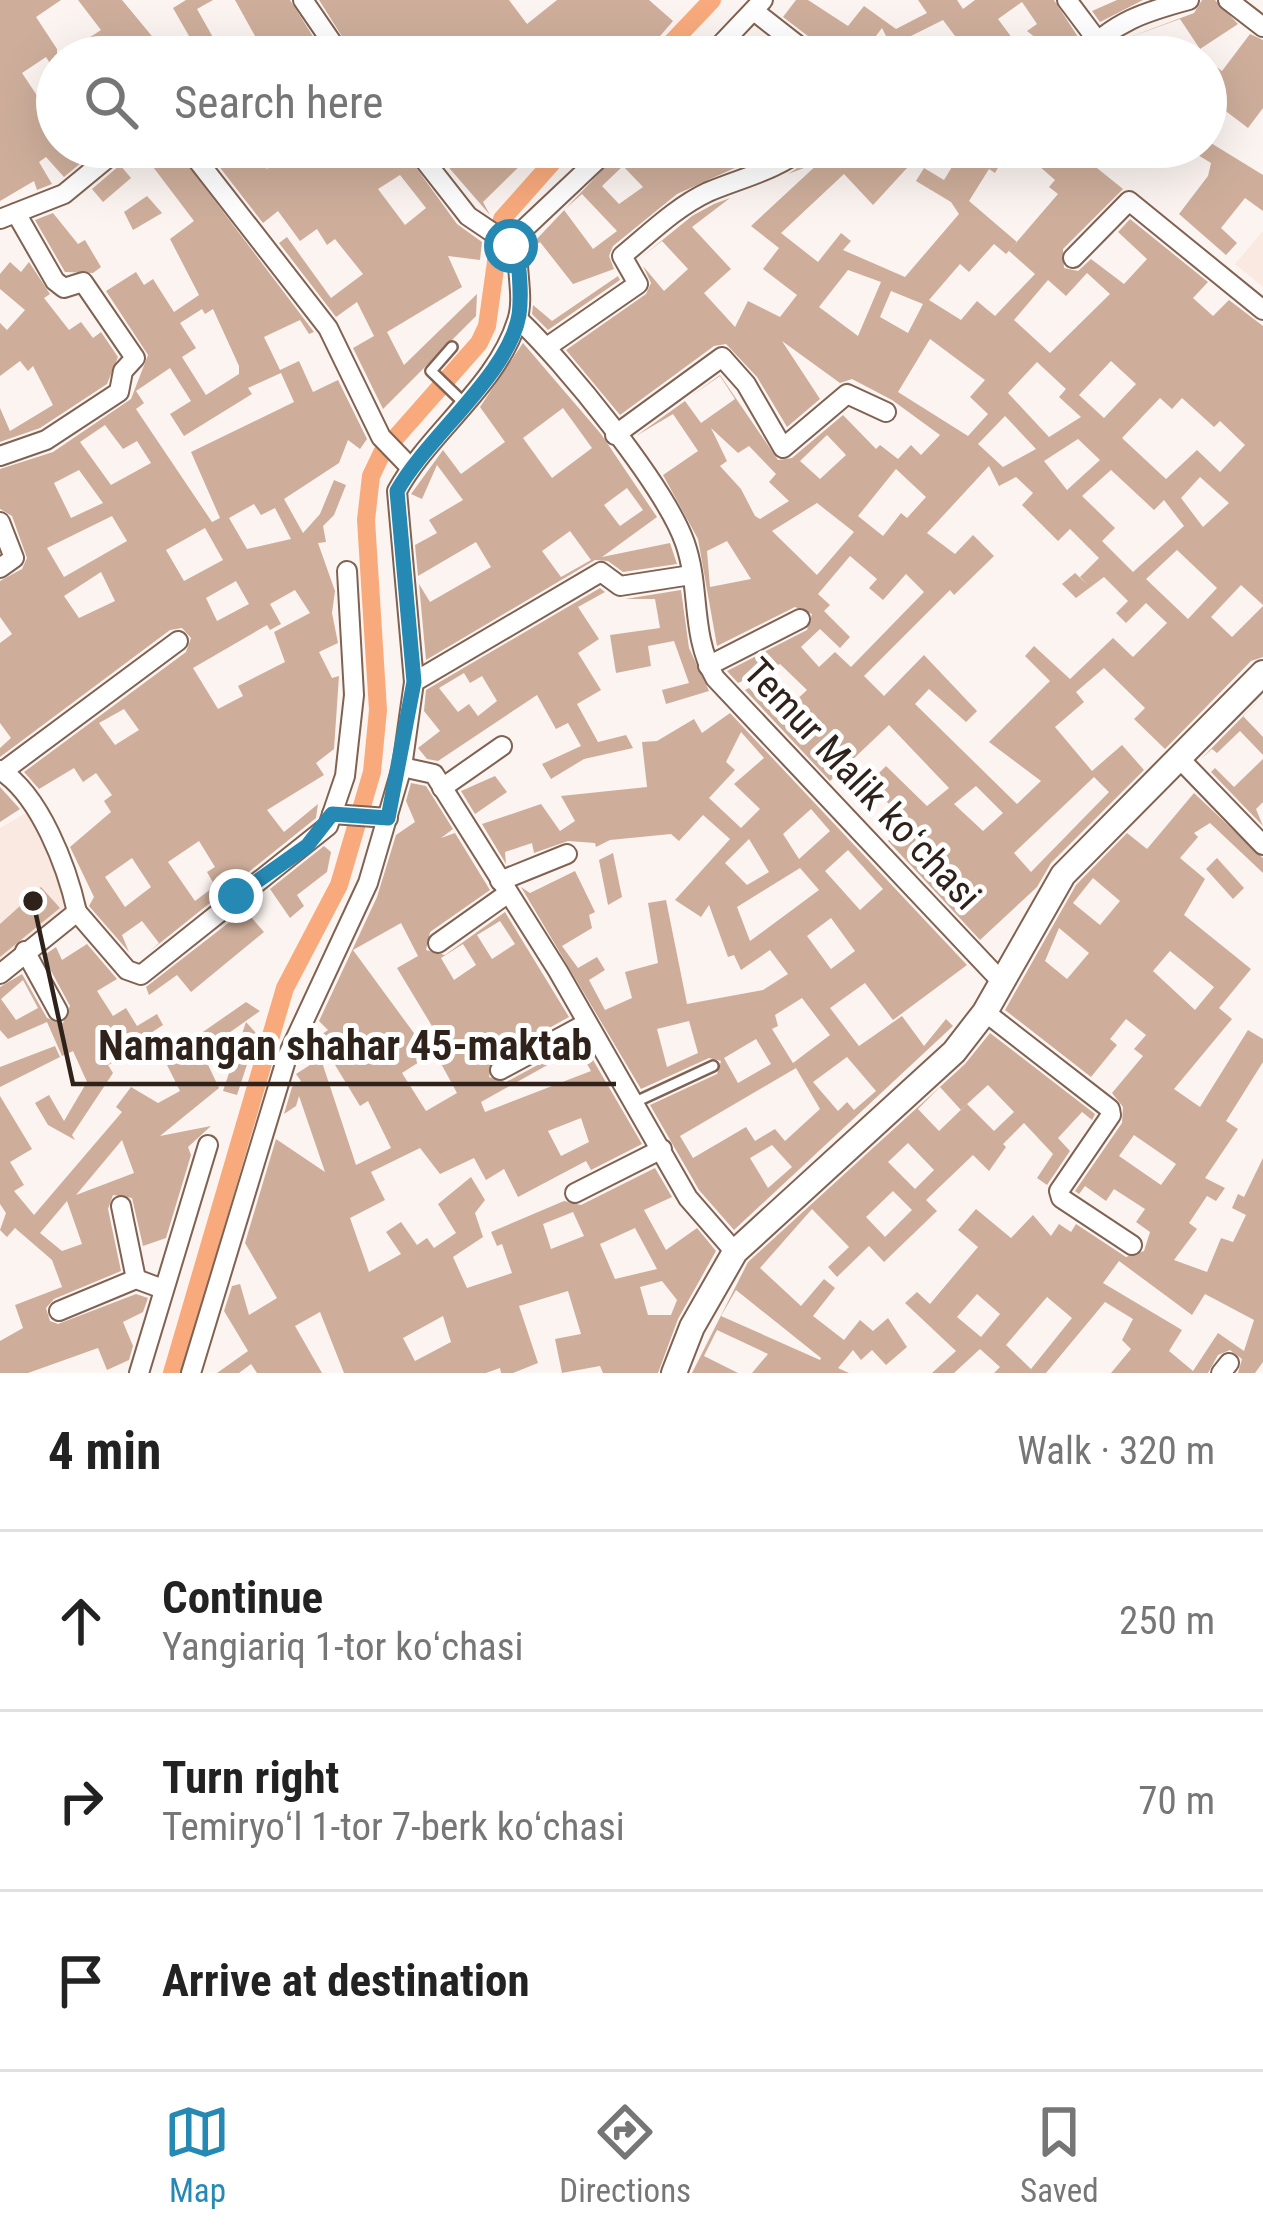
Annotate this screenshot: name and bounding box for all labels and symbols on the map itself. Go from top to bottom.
route start [484,219,538,273]
street label: Temur Malik koʻchasi [734,649,990,919]
route end [209,869,263,923]
callout: Namangan shahar 45-maktab [73,1006,616,1084]
text: Namangan shahar 45-maktab [98,1021,592,1070]

